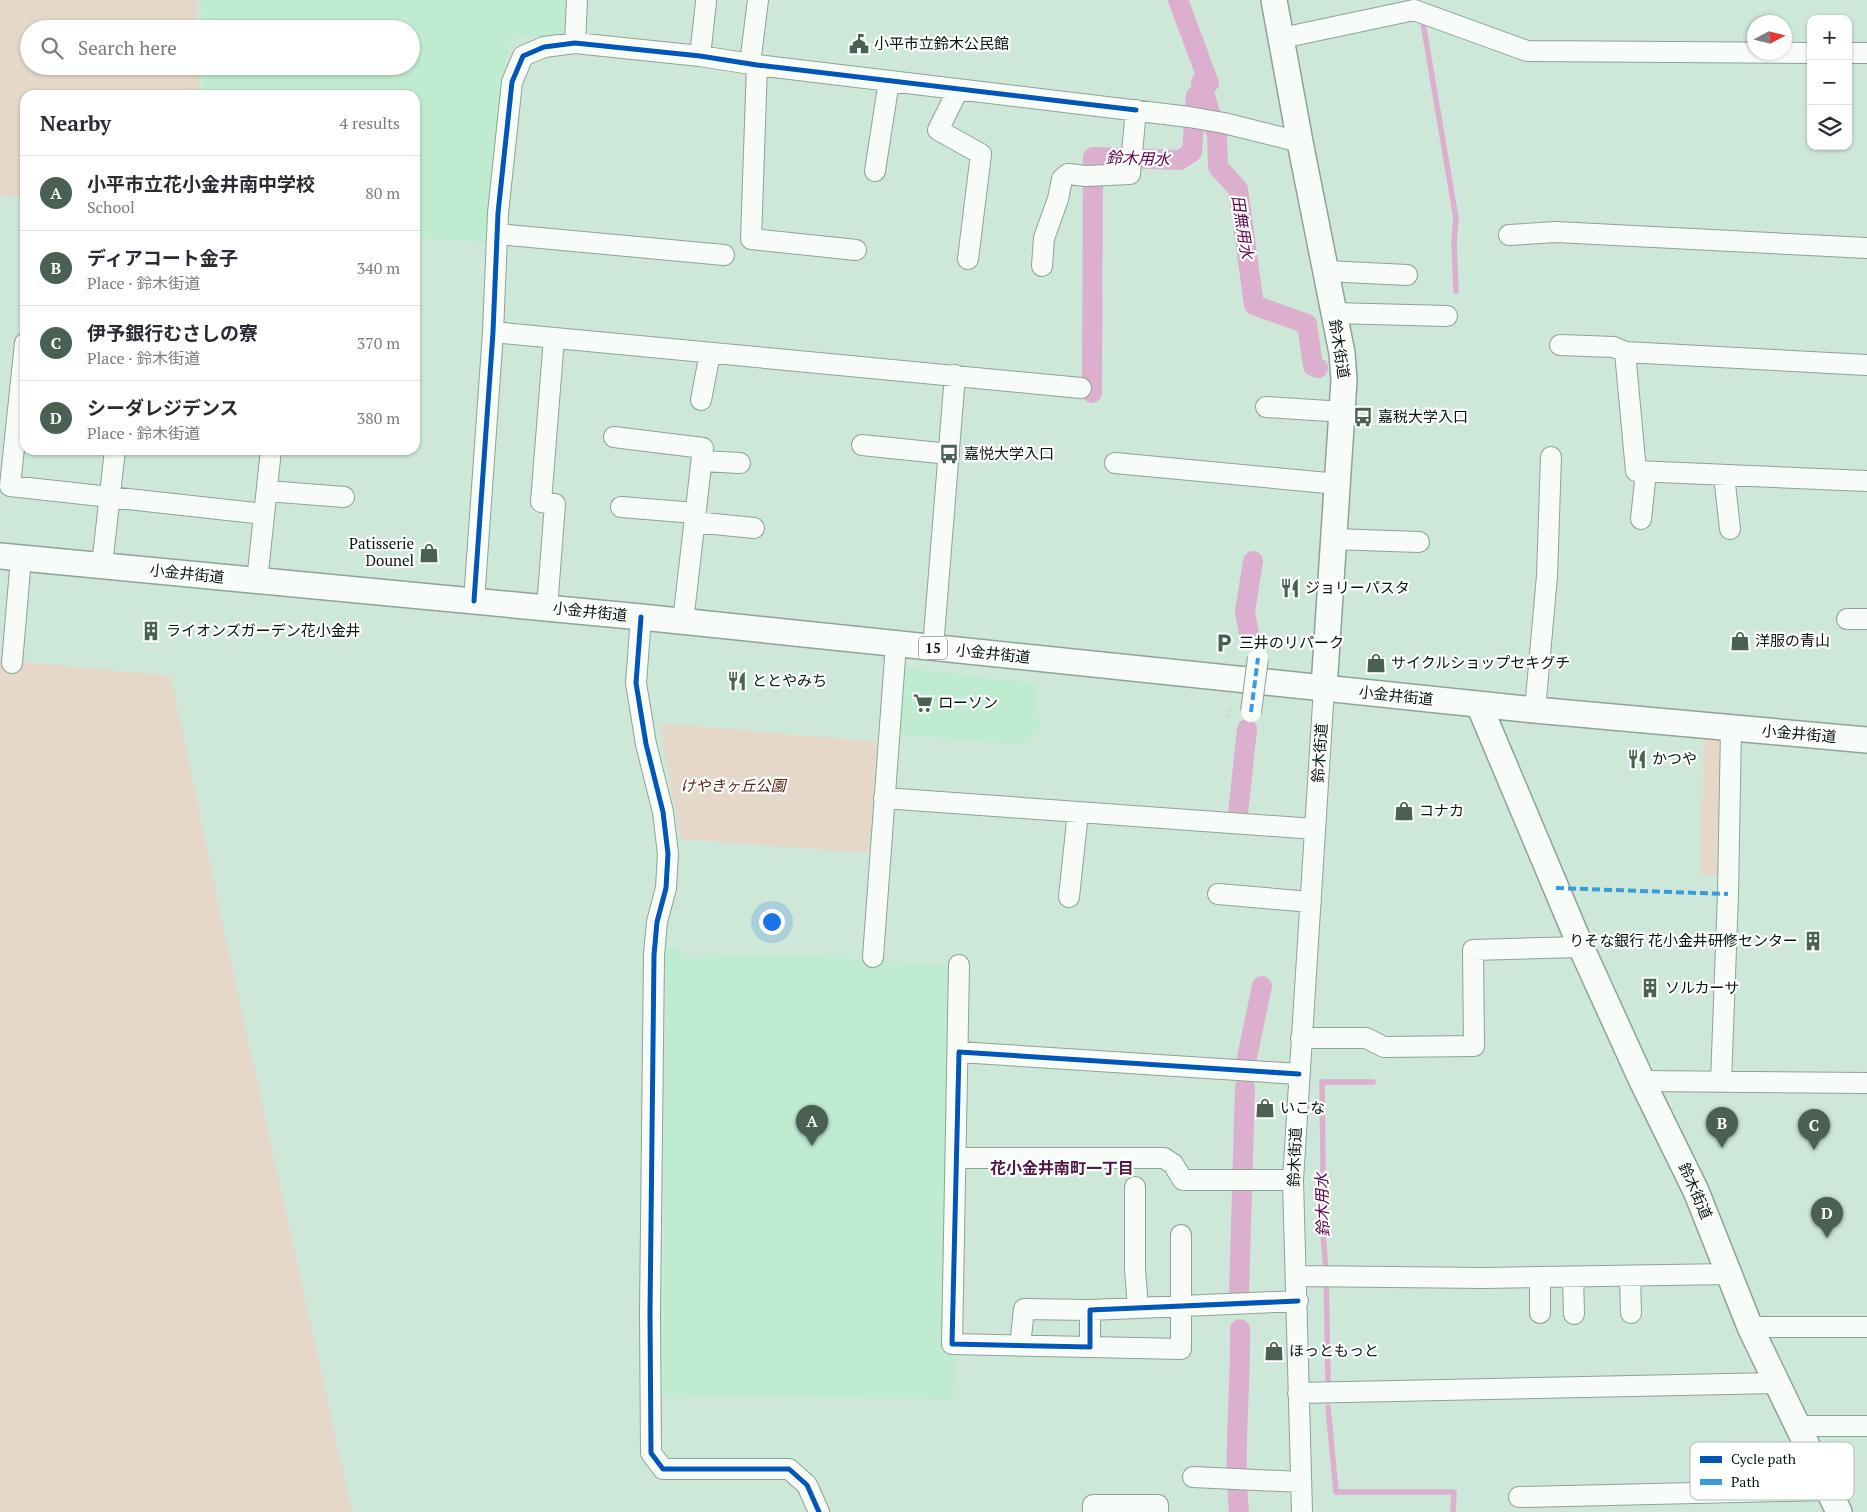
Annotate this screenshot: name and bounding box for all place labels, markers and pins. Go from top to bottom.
public building icon: 小平市立鈴木公民館 [848,33,870,55]
place label: 小平市立鈴木公民館 [874,33,1009,53]
bus stop icon: 嘉税大学入口 [1352,406,1374,428]
place label: 嘉税大学入口 [1378,406,1468,426]
bus stop icon: 嘉悦大学入口 [938,443,960,465]
place label: 嘉悦大学入口 [964,443,1054,463]
place label: Patisserie Dounel [349,533,414,570]
shop icon: Patisserie Dounel [418,542,440,564]
restaurant icon: ジョリーパスタ [1279,577,1301,599]
place label: ジョリーパスタ [1305,577,1410,597]
building icon: ライオンズガーデン花小金井 [140,620,162,642]
place label: ライオンズガーデン花小金井 [166,620,361,640]
shop icon: 洋服の青山 [1729,630,1751,652]
place label: 洋服の青山 [1755,630,1830,650]
parking icon: 三井のリパーク [1213,632,1235,654]
place label: 三井のリパーク [1239,632,1344,652]
shop icon: サイクルショップセキグチ [1365,652,1387,674]
place label: サイクルショップセキグチ [1391,652,1570,672]
restaurant icon: ととやみち [726,670,748,692]
place label: ととやみち [752,670,827,690]
supermarket icon: ローソン [912,692,934,714]
place label: ローソン [938,692,998,712]
restaurant icon: かつや [1626,748,1648,770]
place label: かつや [1652,748,1697,768]
shop icon: コナカ [1393,800,1415,822]
place label: コナカ [1419,800,1464,820]
place label: りそな銀行 花小金井研修センター [1569,930,1798,950]
building icon: りそな銀行 花小金井研修センター [1802,930,1824,952]
building icon: ソルカーサ [1639,977,1661,999]
place label: ソルカーサ [1665,977,1739,997]
shop icon: いこな [1254,1097,1276,1119]
place label: いこな [1280,1097,1325,1117]
pin: A [796,1105,828,1146]
pin: B [1706,1107,1738,1148]
pin: C [1798,1109,1830,1150]
pin: D [1811,1197,1843,1238]
shop icon: ほっともっと [1263,1340,1285,1362]
place label: ほっともっと [1289,1340,1379,1360]

